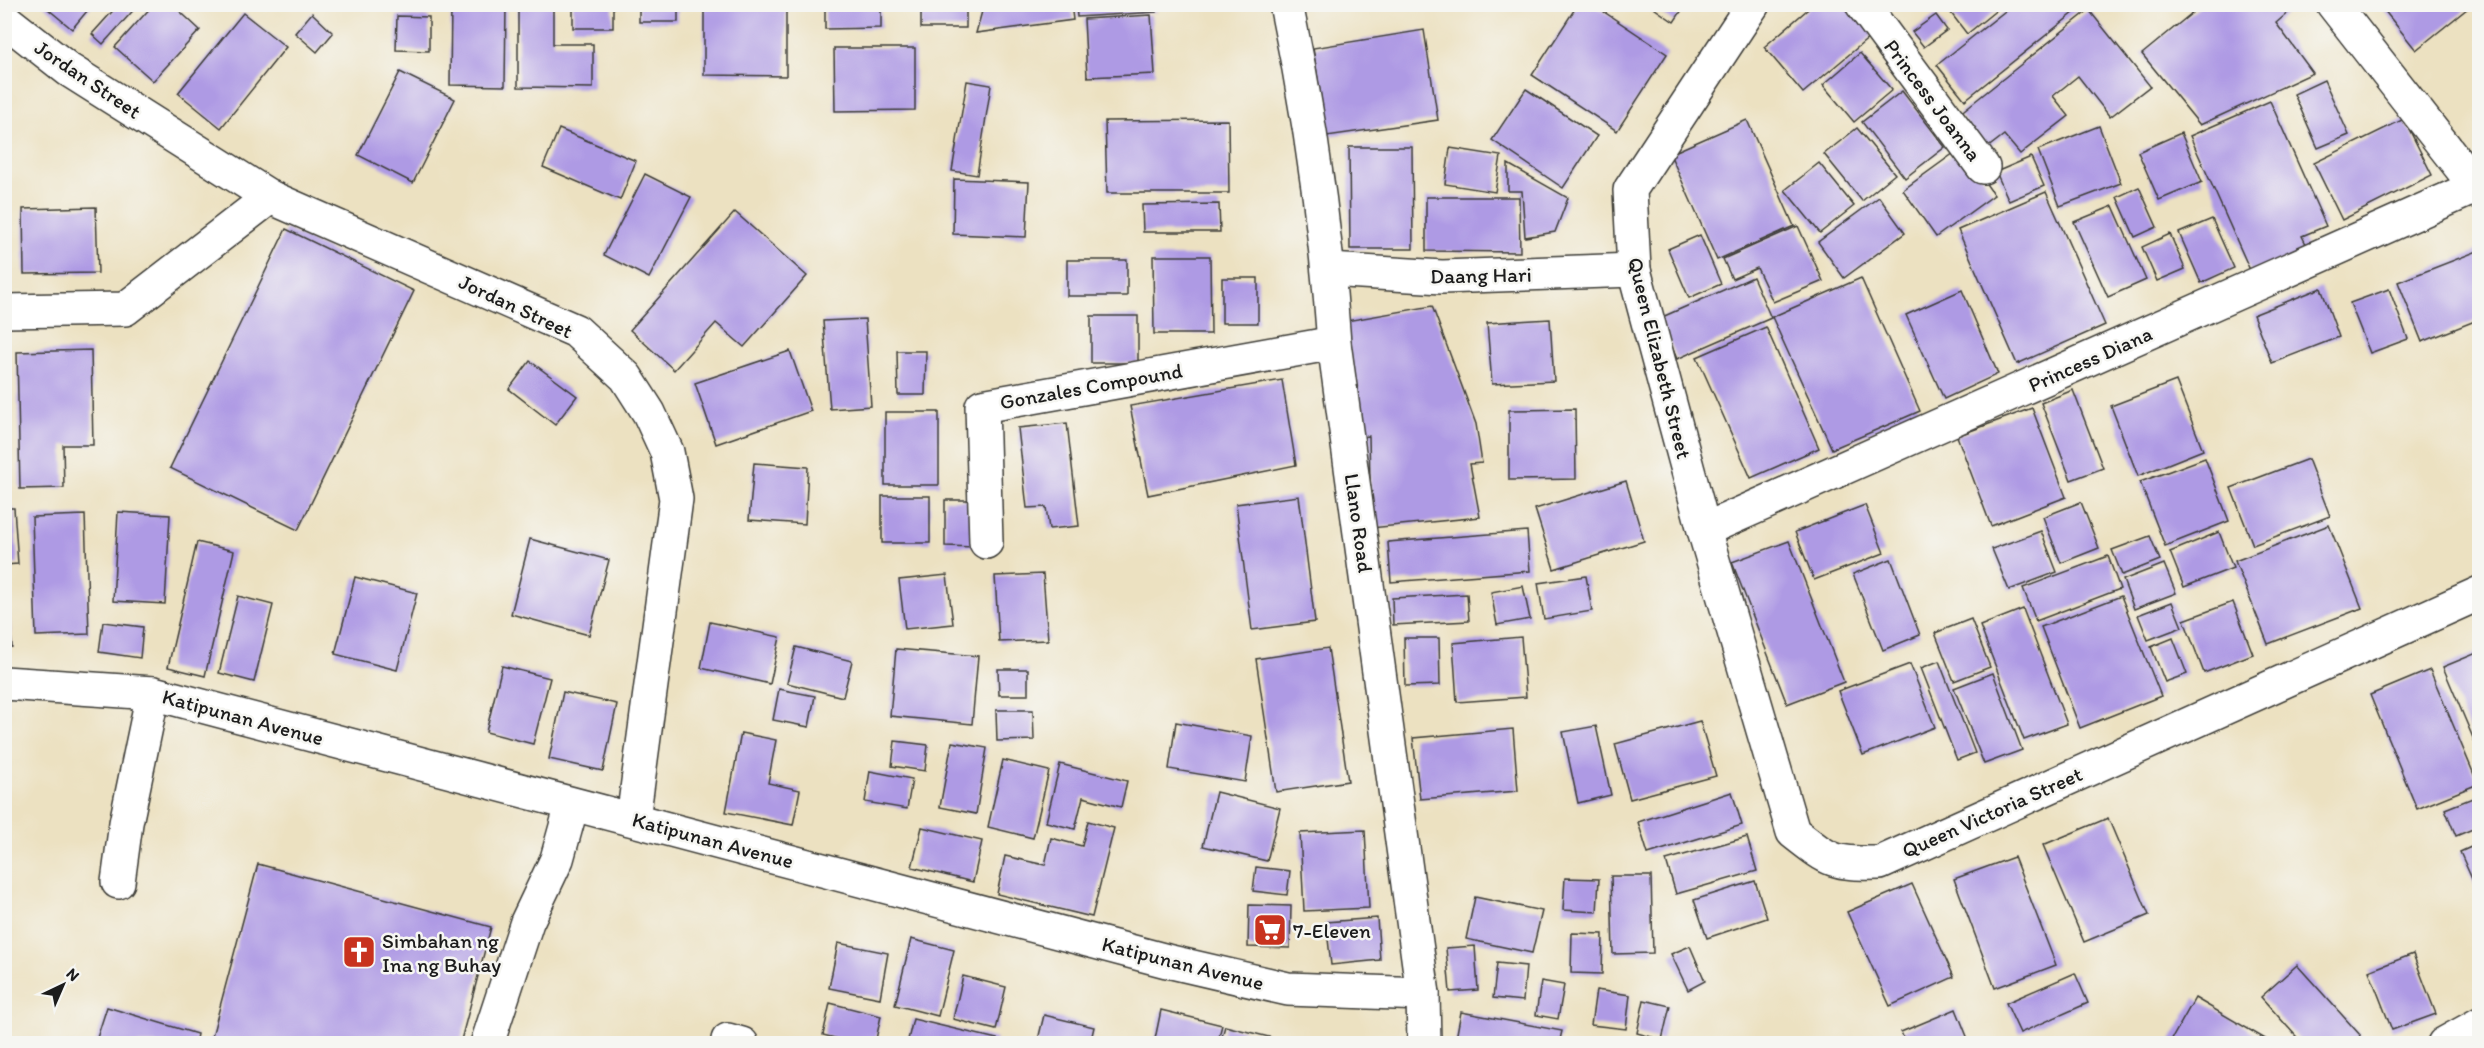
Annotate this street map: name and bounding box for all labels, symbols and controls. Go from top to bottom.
street label: Jordan Street [30,34,146,124]
street label: Princess Joanna [1879,34,1987,166]
street label: Queen Elizabeth Street [1623,255,1697,461]
street label: Daang Hari [1430,262,1532,288]
street label: Jordan Street [455,269,577,343]
street label: Princess Diana [2024,321,2156,397]
street label: Gonzales Compound [998,358,1184,414]
street label: Llano Road [1340,472,1378,575]
street label: Katipunan Avenue [160,683,326,751]
street label: Queen Victoria Street [1898,761,2086,863]
street label: Katipunan Avenue [630,806,796,874]
supermarket icon: 7-Eleven [1252,912,1288,948]
place label: 7-Eleven [1293,918,1371,943]
place label: Simbahan ng Ina ng Buhay [382,928,501,977]
street label: Katipunan Avenue [1100,931,1266,995]
church icon: Simbahan ng Ina ng Buhay [341,934,377,970]
north arrow [33,955,93,1015]
text: N [63,964,84,985]

